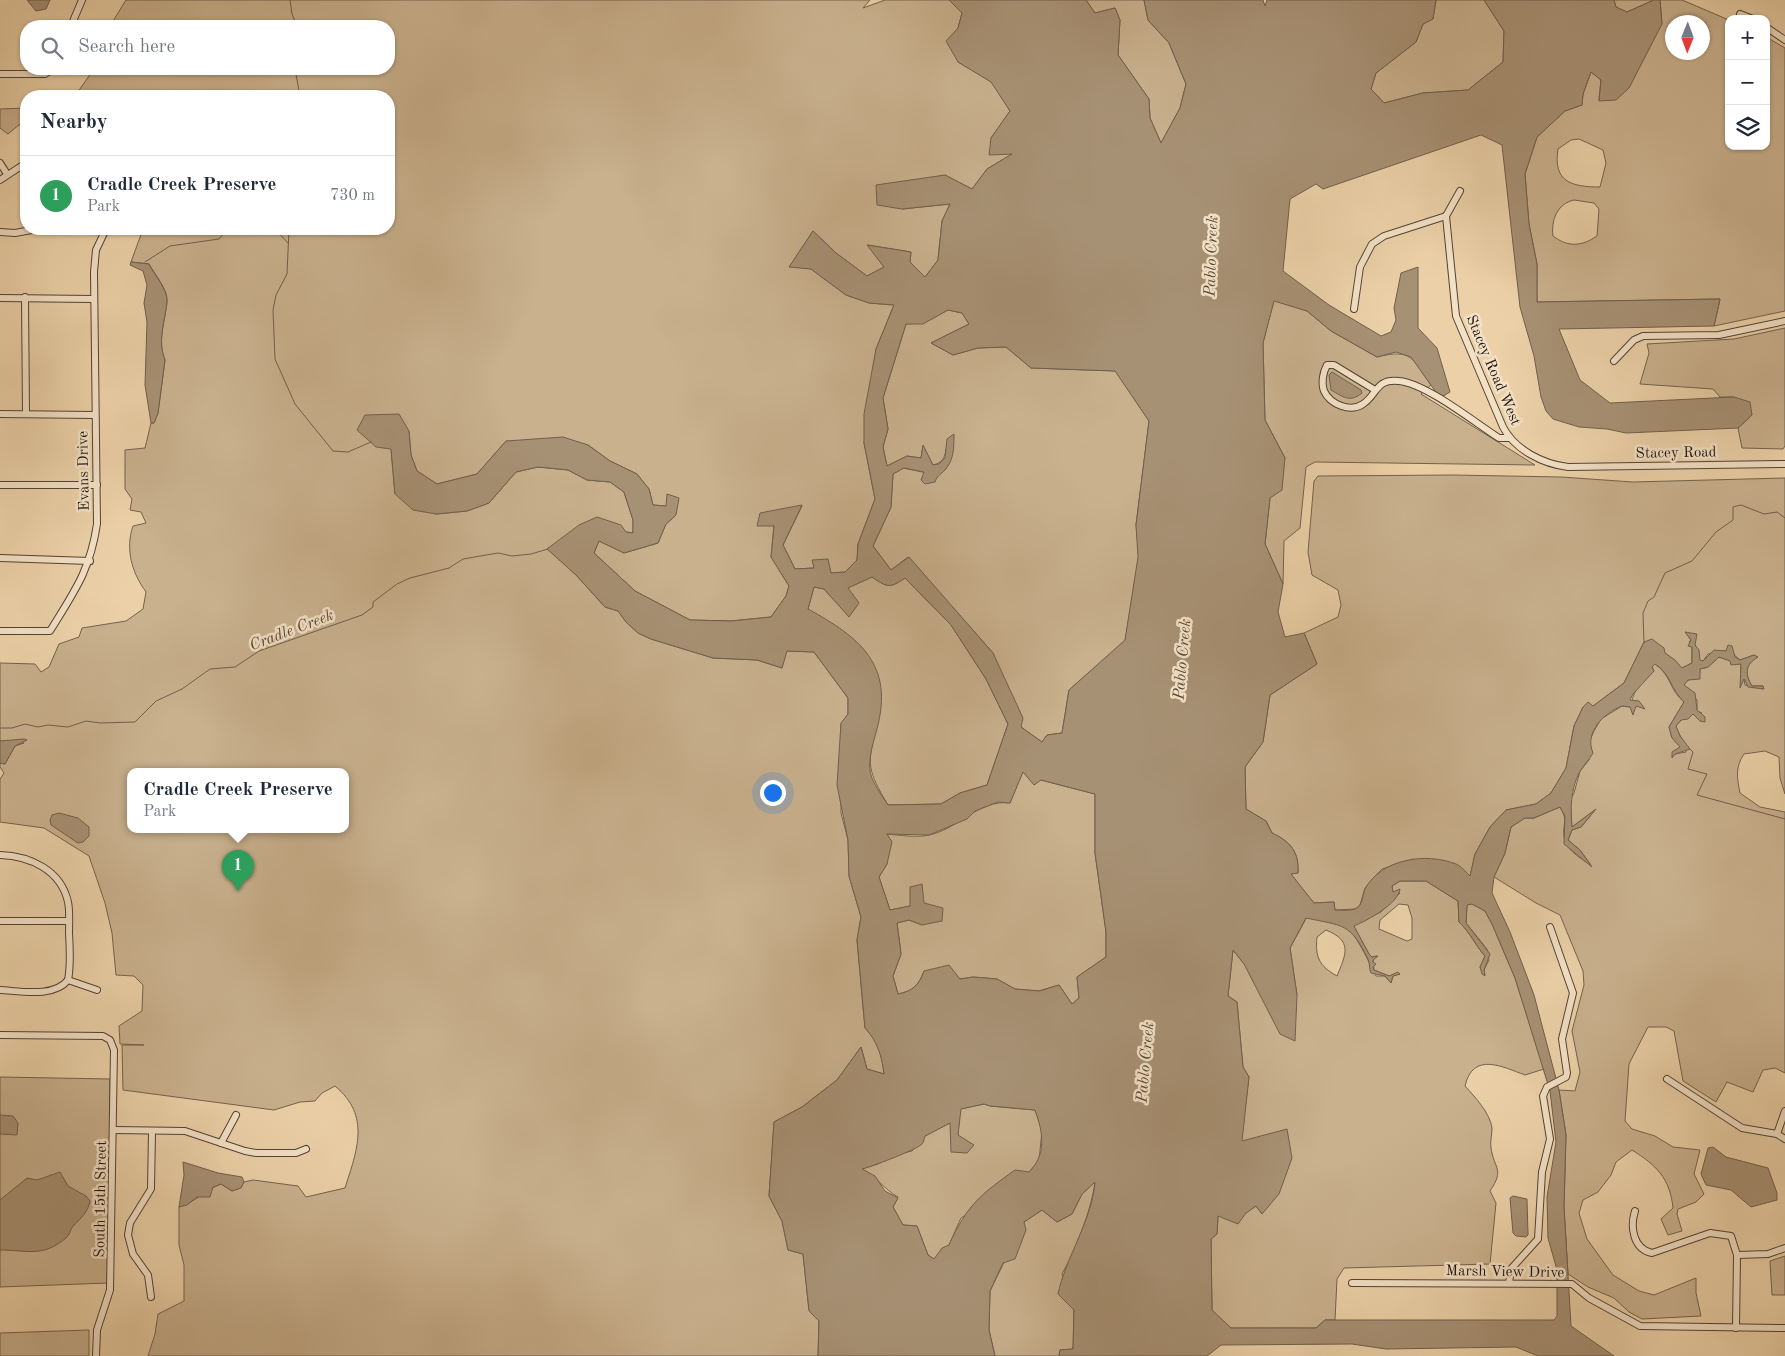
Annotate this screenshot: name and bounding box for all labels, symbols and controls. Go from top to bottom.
north arrow [1665,15,1710,60]
map controls [1725,15,1770,150]
button: + [1725,15,1770,60]
search box [20,20,395,75]
icon: search [38,34,66,62]
text: Search here [78,38,175,57]
button: − [1725,60,1770,105]
button: layers [1725,105,1770,150]
text: Nearby [40,112,108,133]
text: Cradle Creek Preserve [87,176,276,195]
text: 1 [51,188,61,204]
text: 730 m [330,188,375,204]
text: Park [87,199,120,215]
water label: Pablo Creek [1203,215,1221,298]
street label: Stacey Road West [1463,313,1523,428]
street label: Evans Drive [76,431,93,511]
street label: Stacey Road [1635,445,1717,462]
water label: Cradle Creek [247,607,336,654]
water label: Pablo Creek [1171,618,1195,701]
popup [127,768,349,833]
your location [760,780,786,806]
text: Cradle Creek Preserve [143,781,333,800]
text: Park [143,804,176,820]
pin: 1 [222,850,254,891]
water label: Pablo Creek [1134,1021,1158,1104]
street label: South 15th Street [93,1140,110,1258]
street label: Marsh View Drive [1445,1264,1565,1281]

